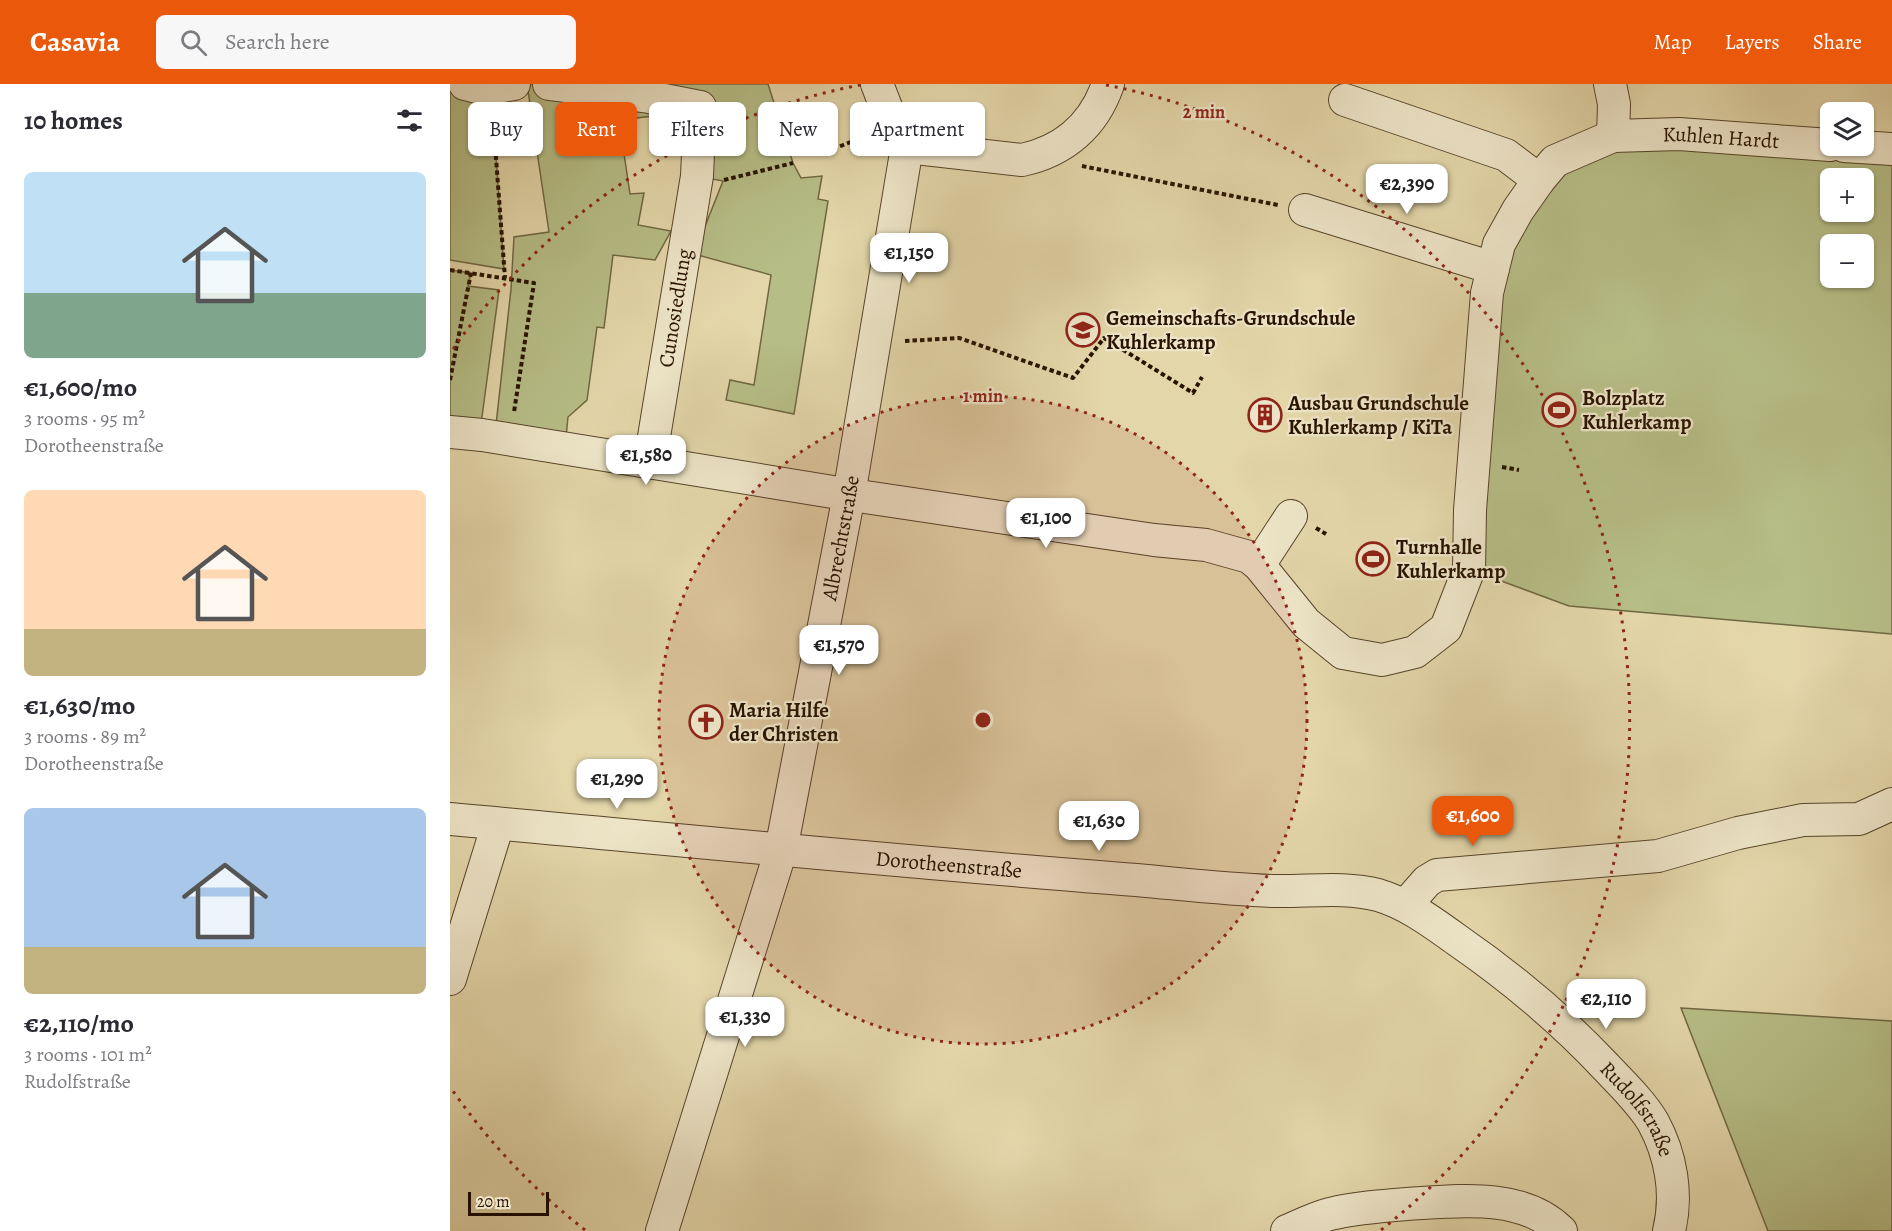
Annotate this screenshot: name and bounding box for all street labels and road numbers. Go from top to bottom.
street label: Kuhlen Hardt [1662,120,1780,155]
street label: Cunosiedlung [652,246,698,369]
street label: Albrechtstraße [815,473,866,604]
street label: Dorotheenstraße [874,844,1023,885]
street label: Rudolfstraße [1594,1055,1680,1160]

